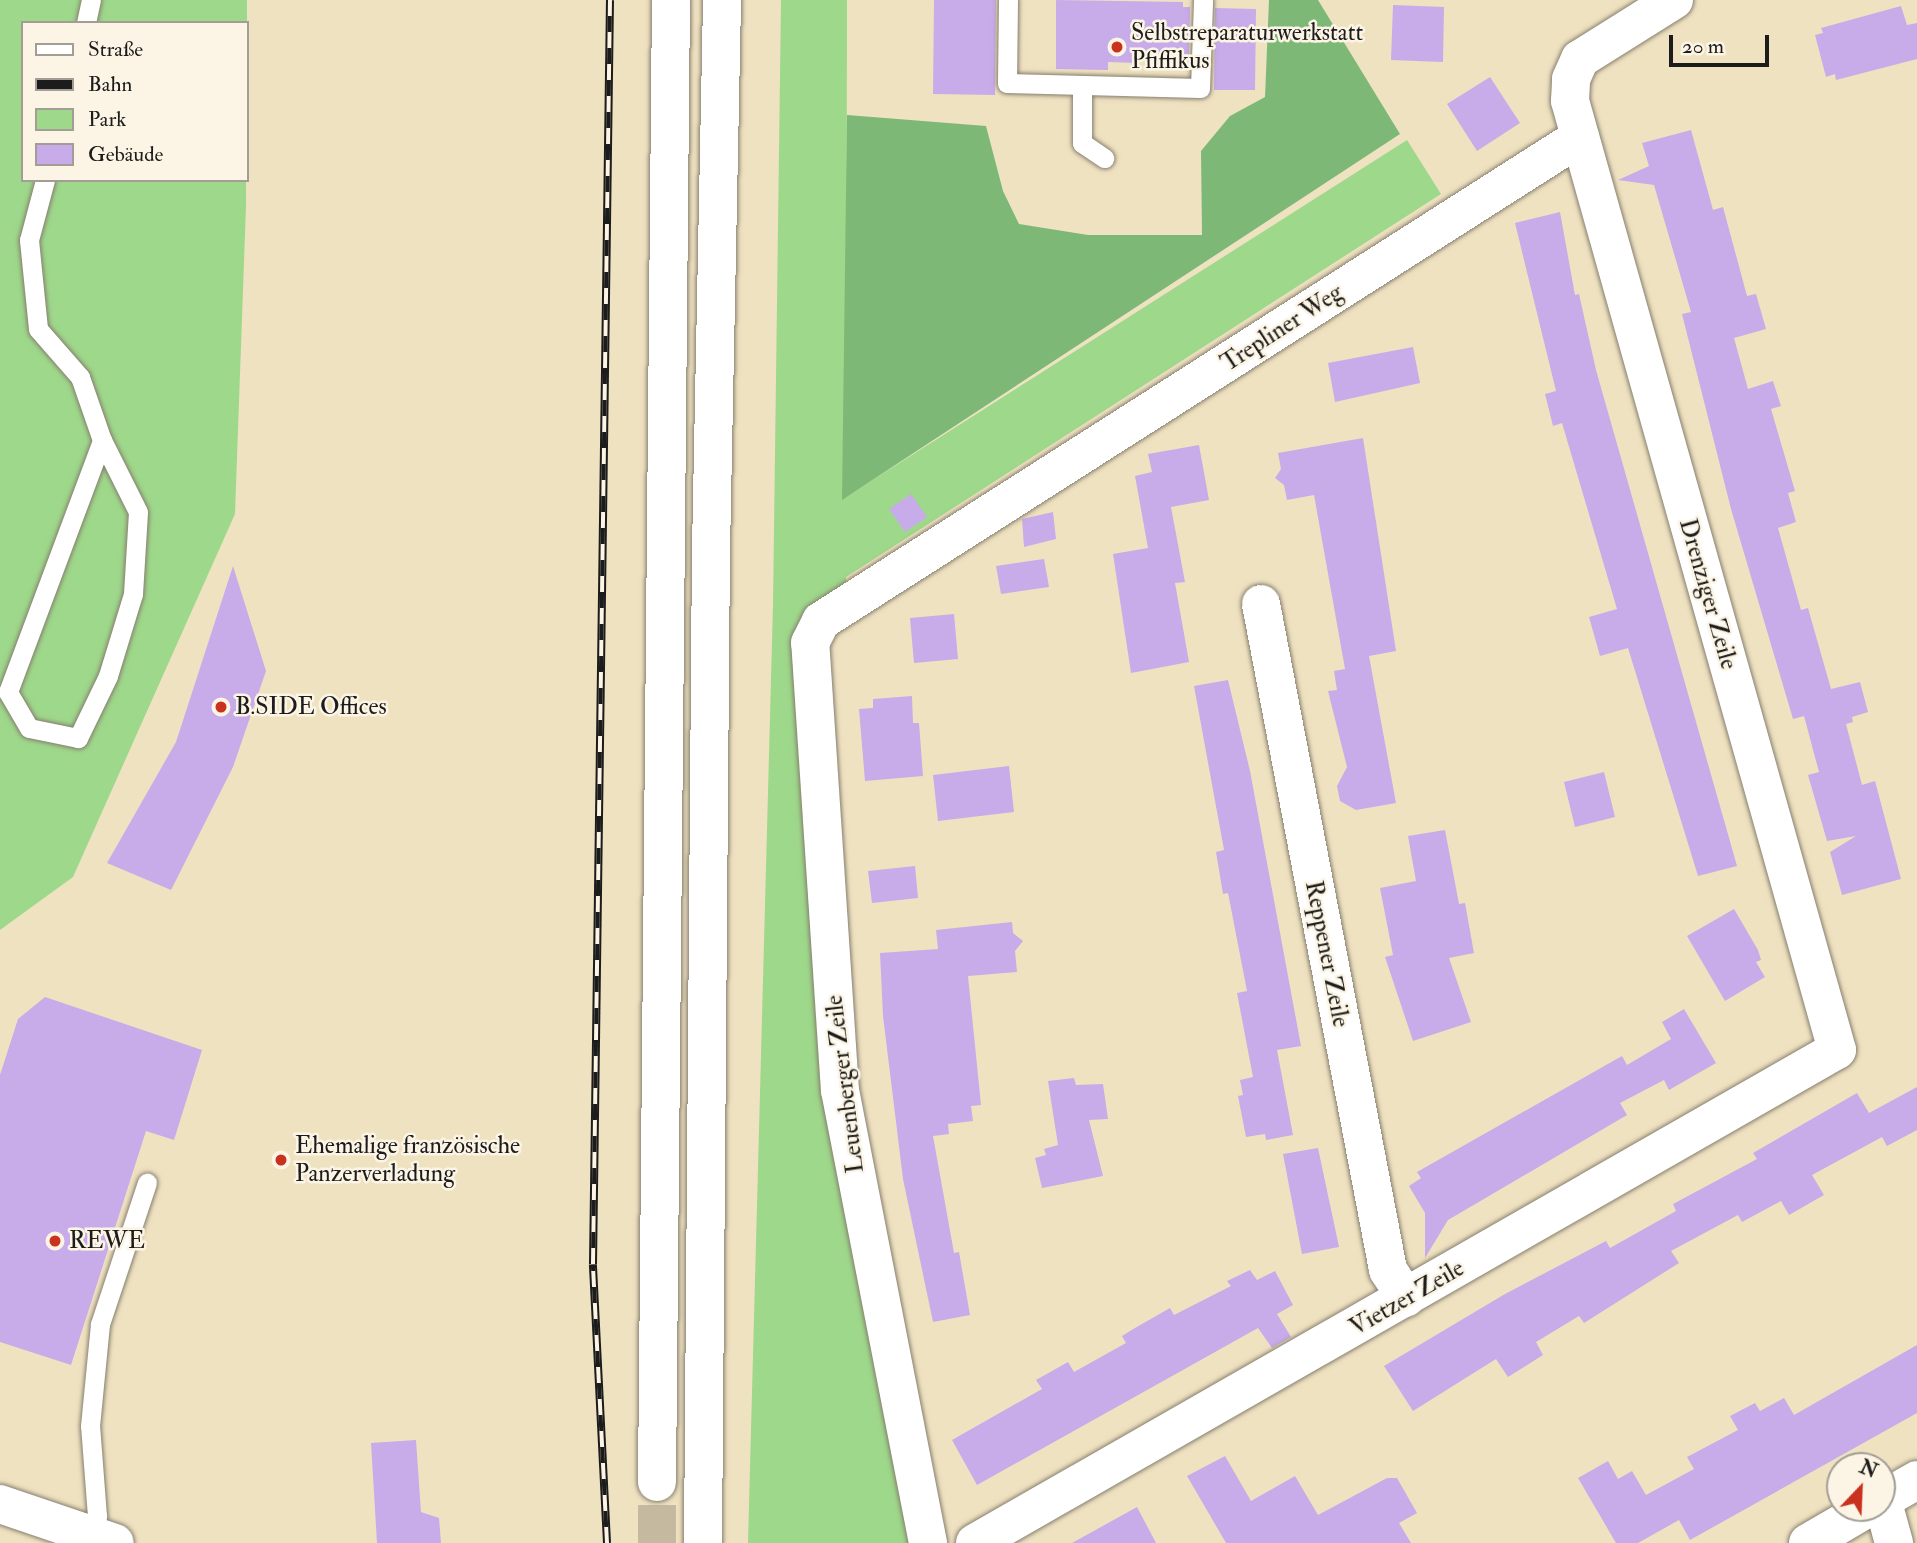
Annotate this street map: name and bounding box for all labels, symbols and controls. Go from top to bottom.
place label: Selbstreparaturwerkstatt Pfiffikus [1131,19,1363,75]
legend [21,21,248,182]
scale bar [1672,21,1772,65]
text: 20 m [1682,33,1724,60]
text: Straße [88,36,143,63]
marker: Selbstreparaturwerkstatt Pfiffikus [1109,39,1125,55]
text: Bahn [88,71,132,98]
text: Park [88,106,126,133]
text: Gebäude [88,141,163,168]
street label: Trepliner Weg [1216,278,1348,378]
street label: Drenziger Zeile [1673,515,1743,673]
place label: B.SIDE Offices [235,693,387,721]
marker: B.SIDE Offices [213,699,229,715]
street label: Reppener Zeile [1299,878,1355,1030]
street label: Leuenberger Zeile [820,993,870,1175]
place label: Ehemalige französische Panzerverladung [295,1132,520,1188]
marker: Ehemalige französische Panzerverladung [273,1152,289,1168]
place label: REWE [69,1227,145,1255]
marker: REWE [47,1233,63,1249]
street label: Vietzer Zeile [1345,1254,1469,1342]
north arrow [1826,1452,1896,1522]
text: N [1856,1455,1881,1484]

